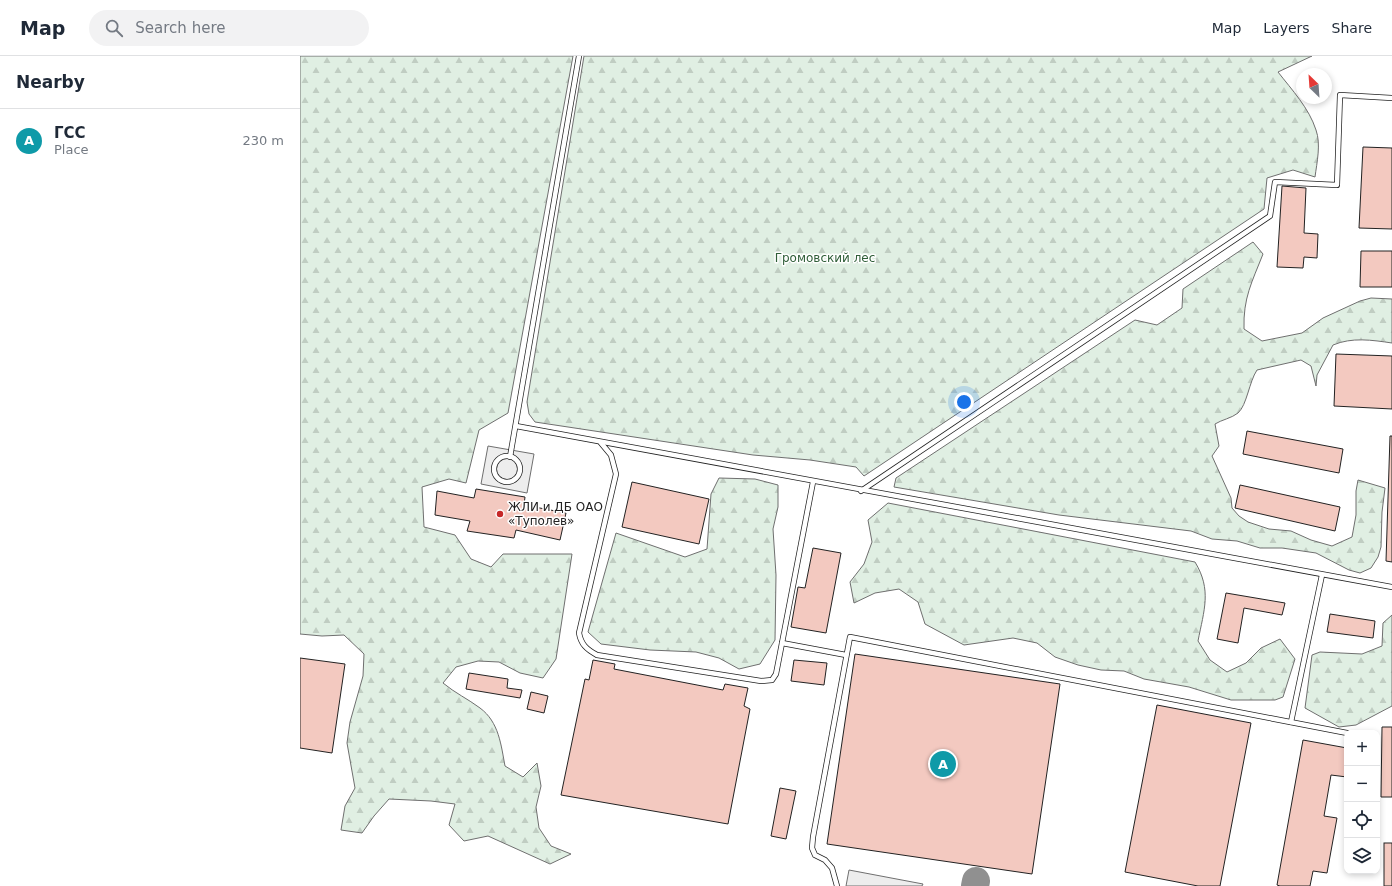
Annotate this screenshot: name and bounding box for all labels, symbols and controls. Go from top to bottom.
search box [89,10,369,46]
text: Map [20,17,65,39]
icon: search [103,17,125,39]
text: Search here [135,19,225,37]
text: Map [1212,20,1241,36]
text: Layers [1263,20,1310,36]
text: Share [1332,20,1372,36]
north arrow [1296,68,1332,104]
text: Nearby [16,72,85,92]
text: ГСС [54,124,86,142]
text: A [24,133,34,148]
text: 230 m [242,133,284,148]
text: Place [54,142,89,157]
park label: Громовский лес [775,251,875,265]
your location [954,392,974,412]
place label: ЖЛИ и ДБ ОАО «Туполев» [508,500,603,528]
marker: ЖЛИ и ДБ ОАО «Туполев» [495,509,505,519]
map controls [1344,730,1380,874]
button: + [1344,730,1380,766]
pin: A [930,749,956,779]
button: − [1344,766,1380,802]
button: locate [1344,802,1380,838]
button: layers [1344,838,1380,874]

